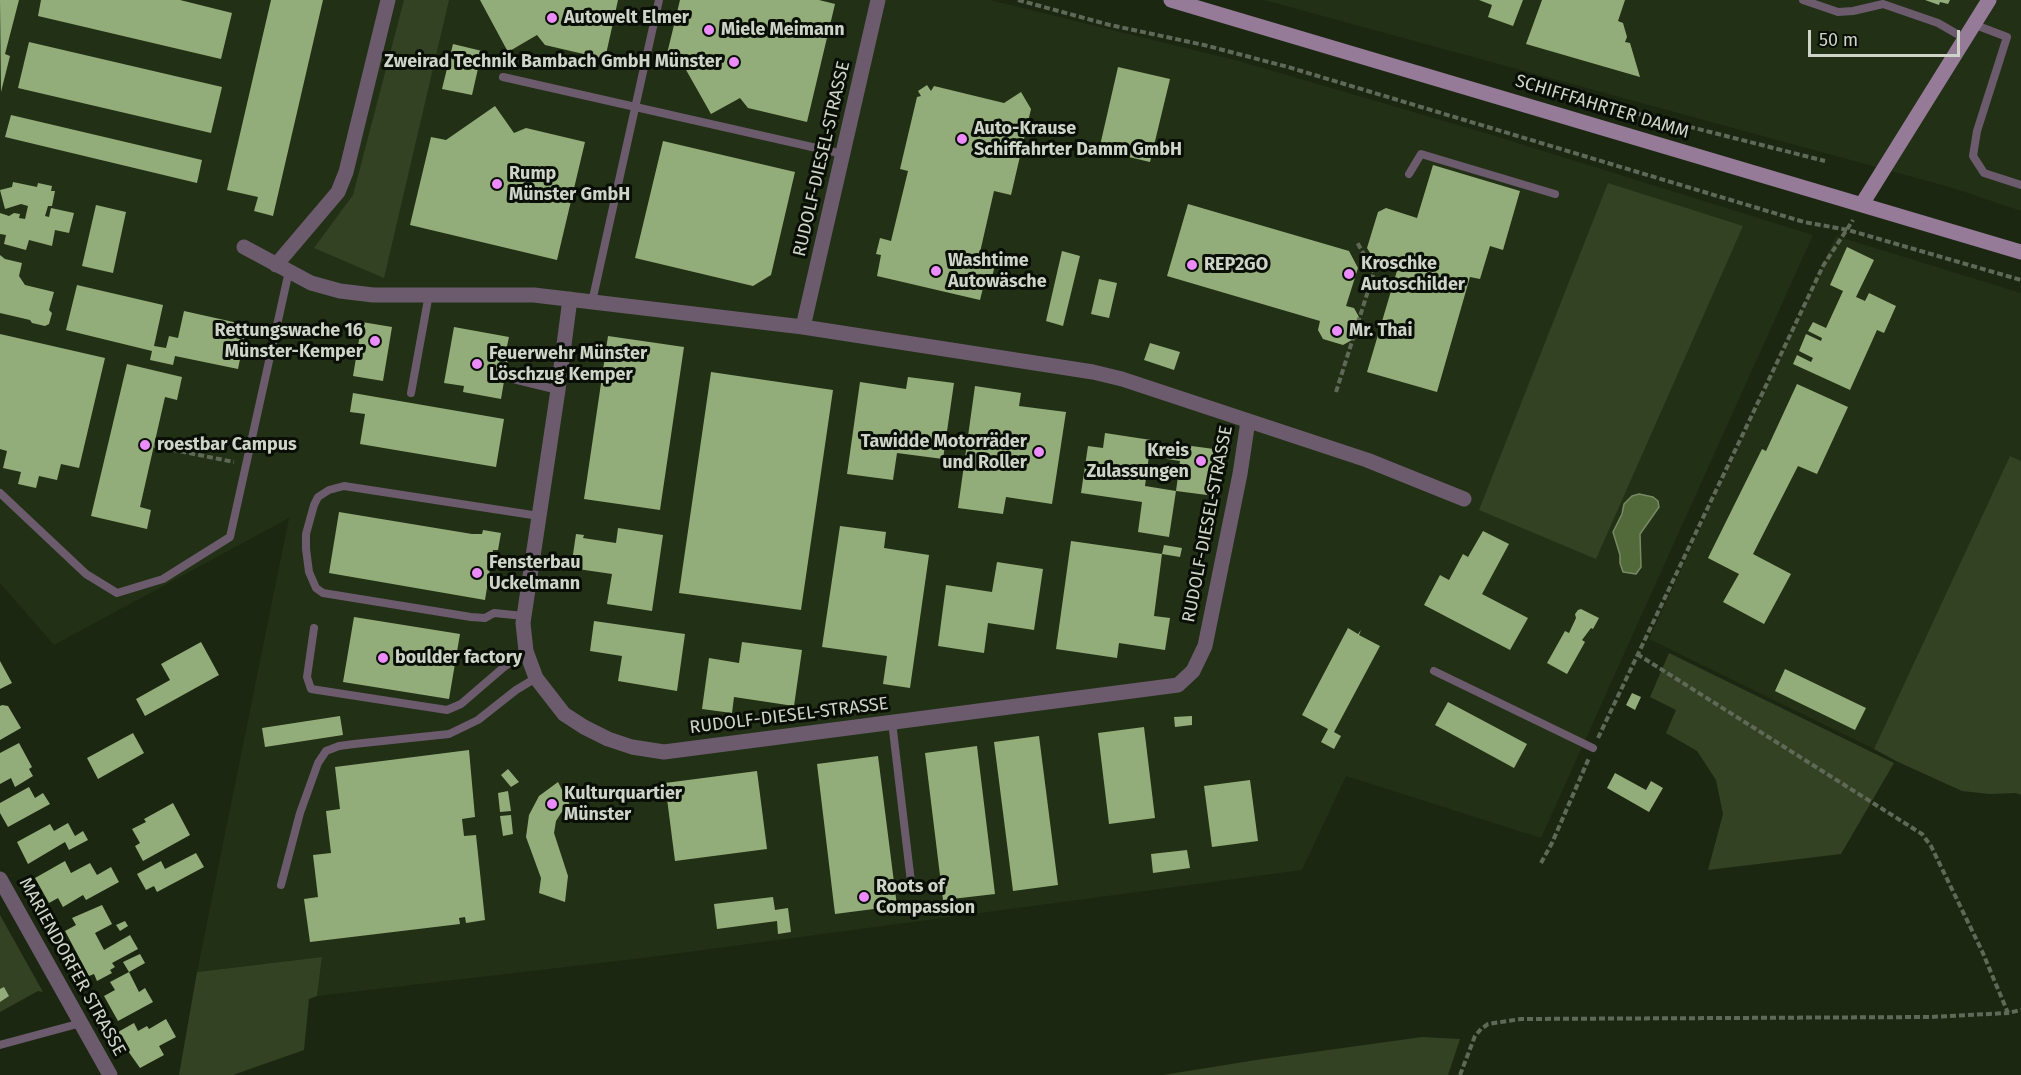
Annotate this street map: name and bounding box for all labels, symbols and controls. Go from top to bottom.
place label: Autowelt Elmer [564,7,689,29]
marker: Autowelt Elmer [545,11,559,25]
scale bar [1811,18,1962,56]
place label: Miele Meimann [721,19,845,41]
marker: Miele Meimann [702,23,716,37]
text: 50 m [1819,29,1858,51]
place label: Zweirad Technik Bambach GmbH Münster [384,51,722,73]
marker: Zweirad Technik Bambach GmbH Münster [727,55,741,69]
street label: RUDOLF-DIESEL-STRASSE [789,59,855,259]
street label: SCHIFFFAHRTER DAMM [1513,70,1691,144]
place label: Auto-Krause Schiffahrter Damm GmbH [974,118,1182,160]
marker: Auto-Krause Schiffahrter Damm GmbH [955,132,969,146]
place label: Rump Münster GmbH [509,163,630,206]
marker: Rump Münster GmbH [490,177,504,191]
place label: Washtime Autowäsche [948,250,1047,292]
place label: Kroschke Autoschilder [1361,253,1465,296]
place label: REP2GO [1204,254,1268,276]
marker: REP2GO [1185,258,1199,272]
marker: Washtime Autowäsche [929,264,943,278]
marker: Kroschke Autoschilder [1342,267,1356,281]
place label: Rettungswache 16 Münster-Kemper [215,320,363,362]
place label: Mr. Thai [1349,320,1413,342]
marker: Mr. Thai [1330,324,1344,338]
marker: Rettungswache 16 Münster-Kemper [368,334,382,348]
place label: Feuerwehr Münster Löschzug Kemper [489,343,647,386]
marker: Feuerwehr Münster Löschzug Kemper [470,357,484,371]
street label: RUDOLF-DIESEL-STRASSE [1178,424,1238,624]
place label: Tawidde Motorräder und Roller [861,431,1027,474]
place label: roestbar Campus [157,434,297,456]
marker: roestbar Campus [138,438,152,452]
place label: Kreis Zulassungen [1086,440,1189,482]
marker: Tawidde Motorräder und Roller [1032,445,1046,459]
marker: Kreis Zulassungen [1194,454,1208,468]
place label: Fensterbau Uckelmann [489,552,581,594]
marker: Fensterbau Uckelmann [470,566,484,580]
place label: boulder factory [395,647,522,669]
marker: boulder factory [376,651,390,665]
street label: RUDOLF-DIESEL-STRASSE [688,693,890,739]
place label: Kulturquartier Münster [564,783,682,826]
marker: Kulturquartier Münster [545,797,559,811]
street label: MARIENDORFER STRASSE [14,874,130,1060]
place label: Roots of Compassion [876,876,975,918]
marker: Roots of Compassion [857,890,871,904]

